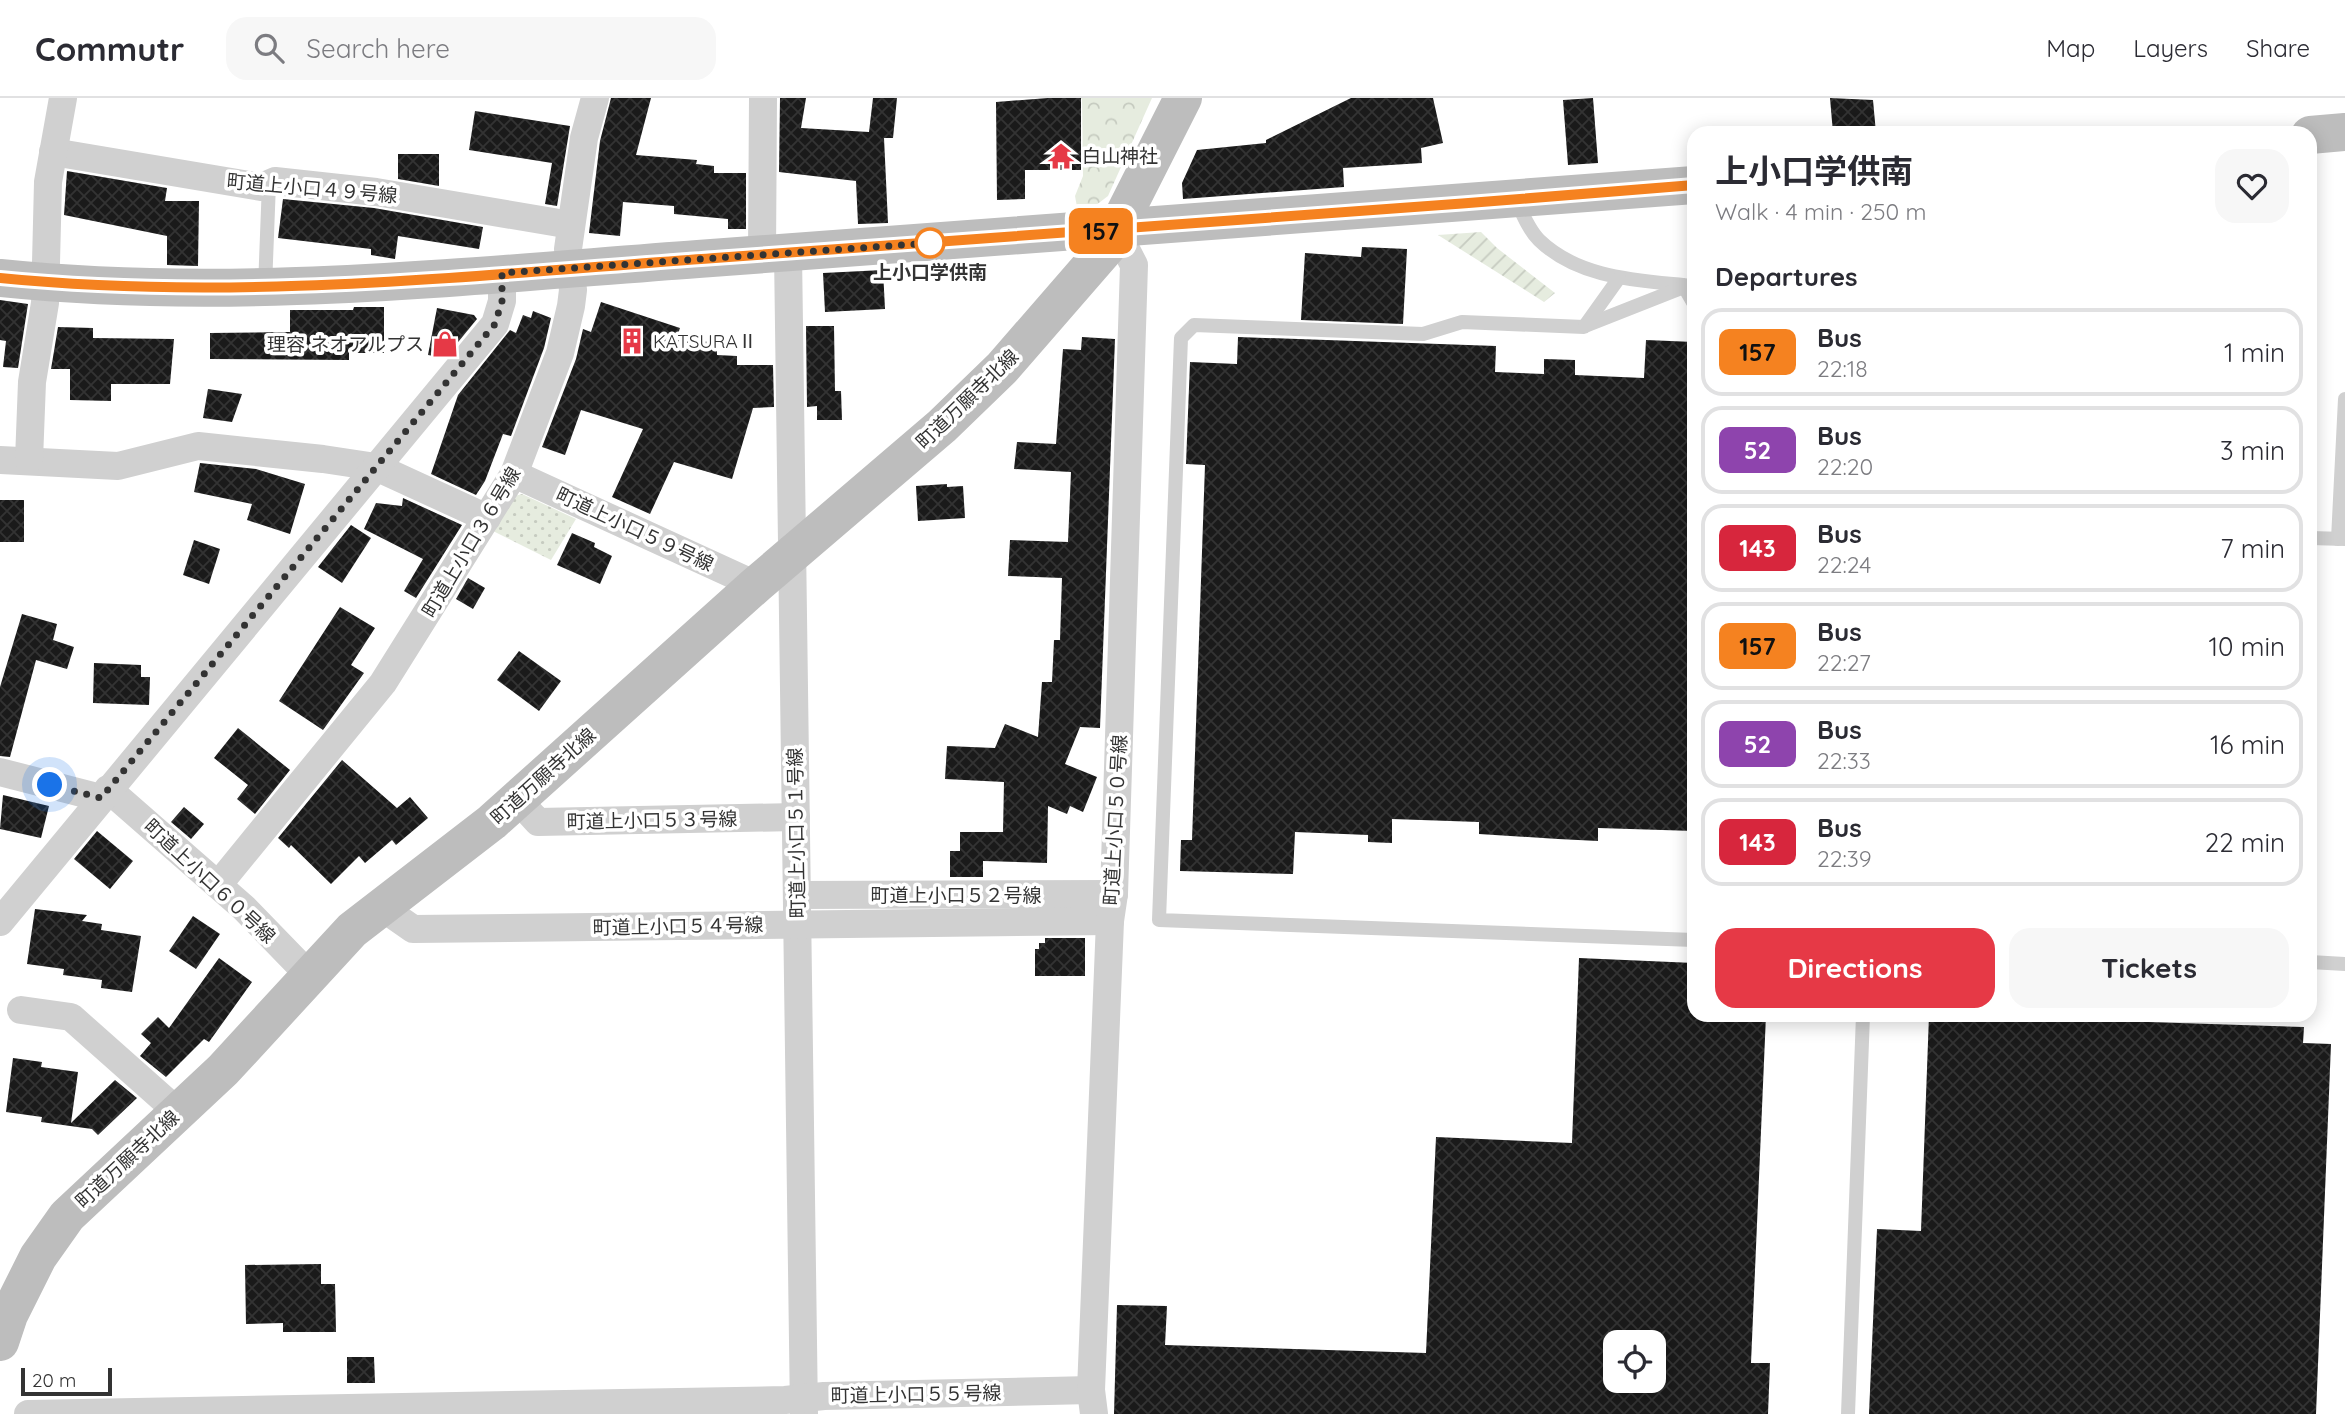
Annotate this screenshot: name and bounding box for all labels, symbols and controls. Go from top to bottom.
search box [226,17,716,80]
text: Commutr [35,28,184,69]
icon: search [250,29,288,67]
text: Search here [306,32,450,65]
text: Map [2046,33,2095,63]
text: Layers [2133,33,2208,63]
text: Share [2246,33,2310,63]
temple icon: 白山神社 [1046,141,1076,171]
place label: 白山神社 [1082,144,1158,168]
button: heart [2215,149,2289,223]
text: 上小口学供南 [1715,150,1913,191]
street label: 町道上小口４９号線 [226,169,398,207]
text: Walk · 4 min · 250 m [1715,197,1926,226]
line badge: 157 [1061,208,1141,254]
text: 157 [1083,216,1119,246]
marker: 上小口学供南 [915,228,945,258]
place label: 上小口学供南 [873,260,987,284]
text: Departures [1715,260,1858,293]
text: Bus [1817,321,1862,354]
building icon: KATSURAⅡ [617,326,647,356]
shop icon: 理容 ネオアルプス [430,329,460,359]
place label: KATSURAⅡ [653,329,757,353]
place label: 理容 ネオアルプス [267,332,424,356]
text: 1 min [2224,336,2285,369]
text: 157 [1739,337,1776,367]
street label: 町道万願寺北線 [911,344,1023,454]
text: 22:18 [1817,354,1868,383]
text: Bus [1817,419,1862,452]
text: 3 min [2220,434,2285,467]
text: 52 [1744,435,1771,465]
text: 22:20 [1817,452,1873,481]
street label: 町道上小口３６号線 [417,463,525,621]
street label: 町道上小口５９号線 [552,482,718,576]
text: Bus [1817,517,1862,550]
text: 7 min [2220,532,2285,565]
text: 143 [1739,533,1776,563]
text: 22:24 [1817,550,1871,579]
text: Bus [1817,615,1862,648]
text: 10 min [2209,630,2285,663]
text: 157 [1739,631,1776,661]
text: 22:27 [1817,648,1871,677]
text: Bus [1817,713,1862,746]
street label: 町道万願寺北線 [486,723,600,829]
text: 16 min [2210,728,2285,761]
text: 52 [1744,729,1771,759]
street label: 町道上小口５０号線 [1099,734,1131,906]
text: 22:33 [1817,746,1871,775]
street label: 町道上小口５１号線 [783,747,809,919]
your location [32,767,67,802]
street label: 町道上小口５３号線 [566,807,738,833]
text: Bus [1817,811,1862,844]
street label: 町道上小口６０号線 [139,814,281,948]
text: 22 min [2205,826,2285,859]
text: 143 [1739,827,1776,857]
text: 22:39 [1817,844,1872,873]
street label: 町道上小口５２号線 [870,883,1042,907]
street label: 町道上小口５４号線 [592,913,764,939]
button: Directions [1715,928,1995,1008]
button: Tickets [2009,928,2289,1008]
street label: 町道万願寺北線 [70,1105,184,1213]
map controls [1603,1330,1666,1393]
button: locate [1603,1330,1666,1393]
scale bar [21,1365,112,1397]
text: 20 m [32,1368,76,1392]
street label: 町道上小口５５号線 [830,1381,1002,1407]

